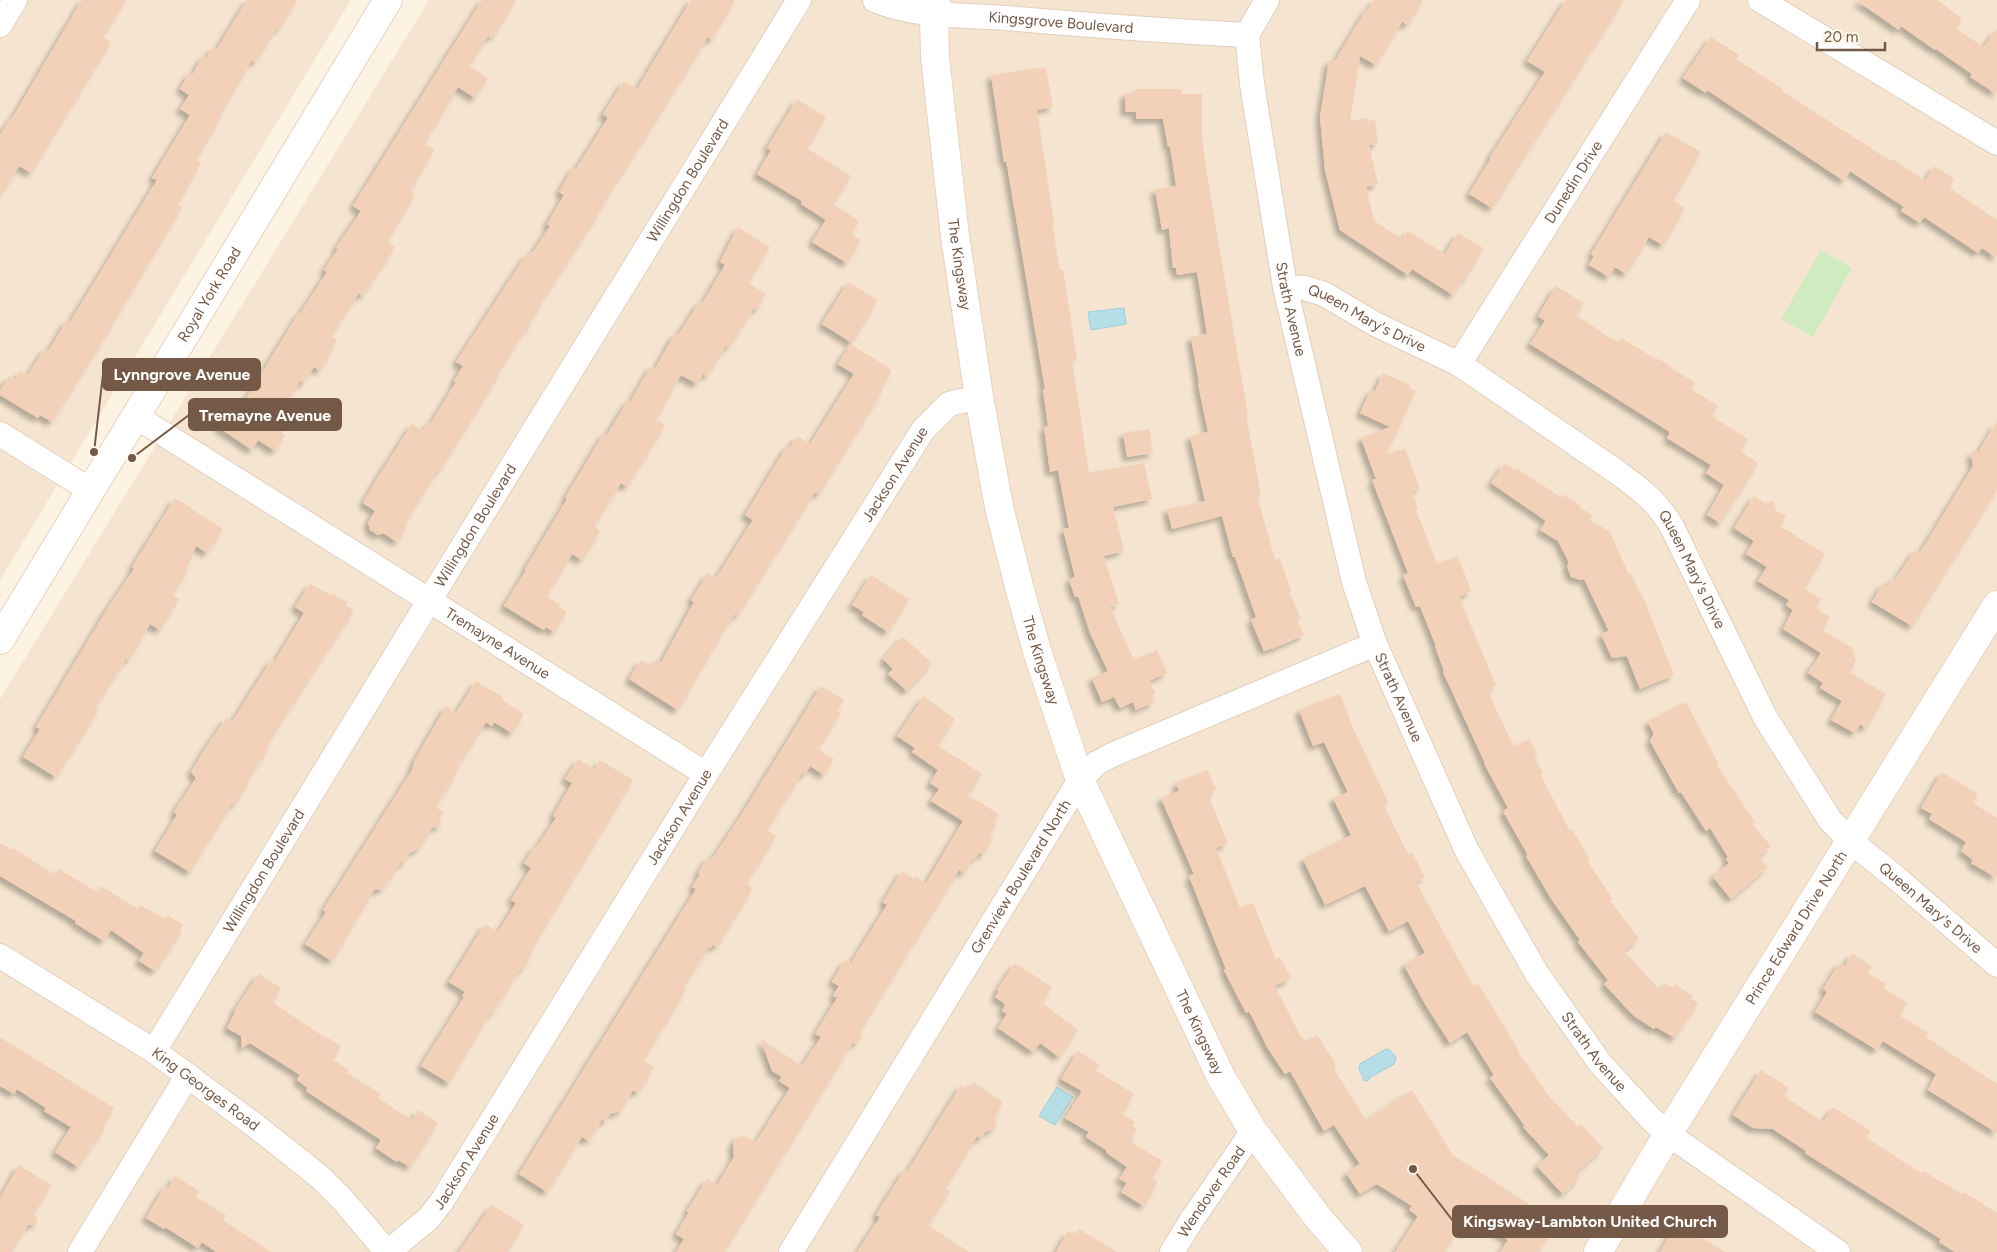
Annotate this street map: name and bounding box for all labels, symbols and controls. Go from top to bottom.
street label: Kingsgrove Boulevard [988,8,1134,37]
scale bar [1817,20,1884,52]
text: 20 m [1824,28,1858,46]
street label: Willingdon Boulevard [643,116,733,246]
street label: Dunedin Drive [1541,137,1606,227]
street label: The Kingsway [944,218,975,312]
street label: Royal York Road [174,244,245,345]
street label: Strath Avenue [1272,261,1310,358]
street label: Queen Mary's Drive [1306,281,1429,356]
callout: Lynngrove Avenue [103,359,260,390]
text: Lynngrove Avenue [114,365,251,384]
callout: Tremayne Avenue [189,399,341,430]
text: Tremayne Avenue [199,406,331,425]
street label: Jackson Avenue [858,423,932,525]
street label: Willingdon Boulevard [431,461,520,591]
street label: Queen Mary's Drive [1655,507,1729,632]
street label: Tremayne Avenue [442,604,553,683]
street label: The Kingsway [1019,614,1063,707]
street label: Strath Avenue [1371,650,1426,745]
street label: Jackson Avenue [643,766,716,868]
street label: Grenview Boulevard North [967,796,1075,957]
street label: Willingdon Boulevard [219,806,309,936]
street label: Prince Edward Drive North [1742,847,1851,1008]
street label: Queen Mary's Drive [1875,859,1986,957]
street label: The Kingsway [1172,987,1228,1078]
street label: Strath Avenue [1558,1008,1630,1095]
street label: King Georges Road [148,1043,263,1135]
street label: Jackson Avenue [430,1110,503,1213]
street label: Wendover Road [1174,1143,1249,1241]
callout: Kingsway-Lambton United Church [1453,1206,1727,1237]
text: Kingsway-Lambton United Church [1463,1212,1717,1231]

